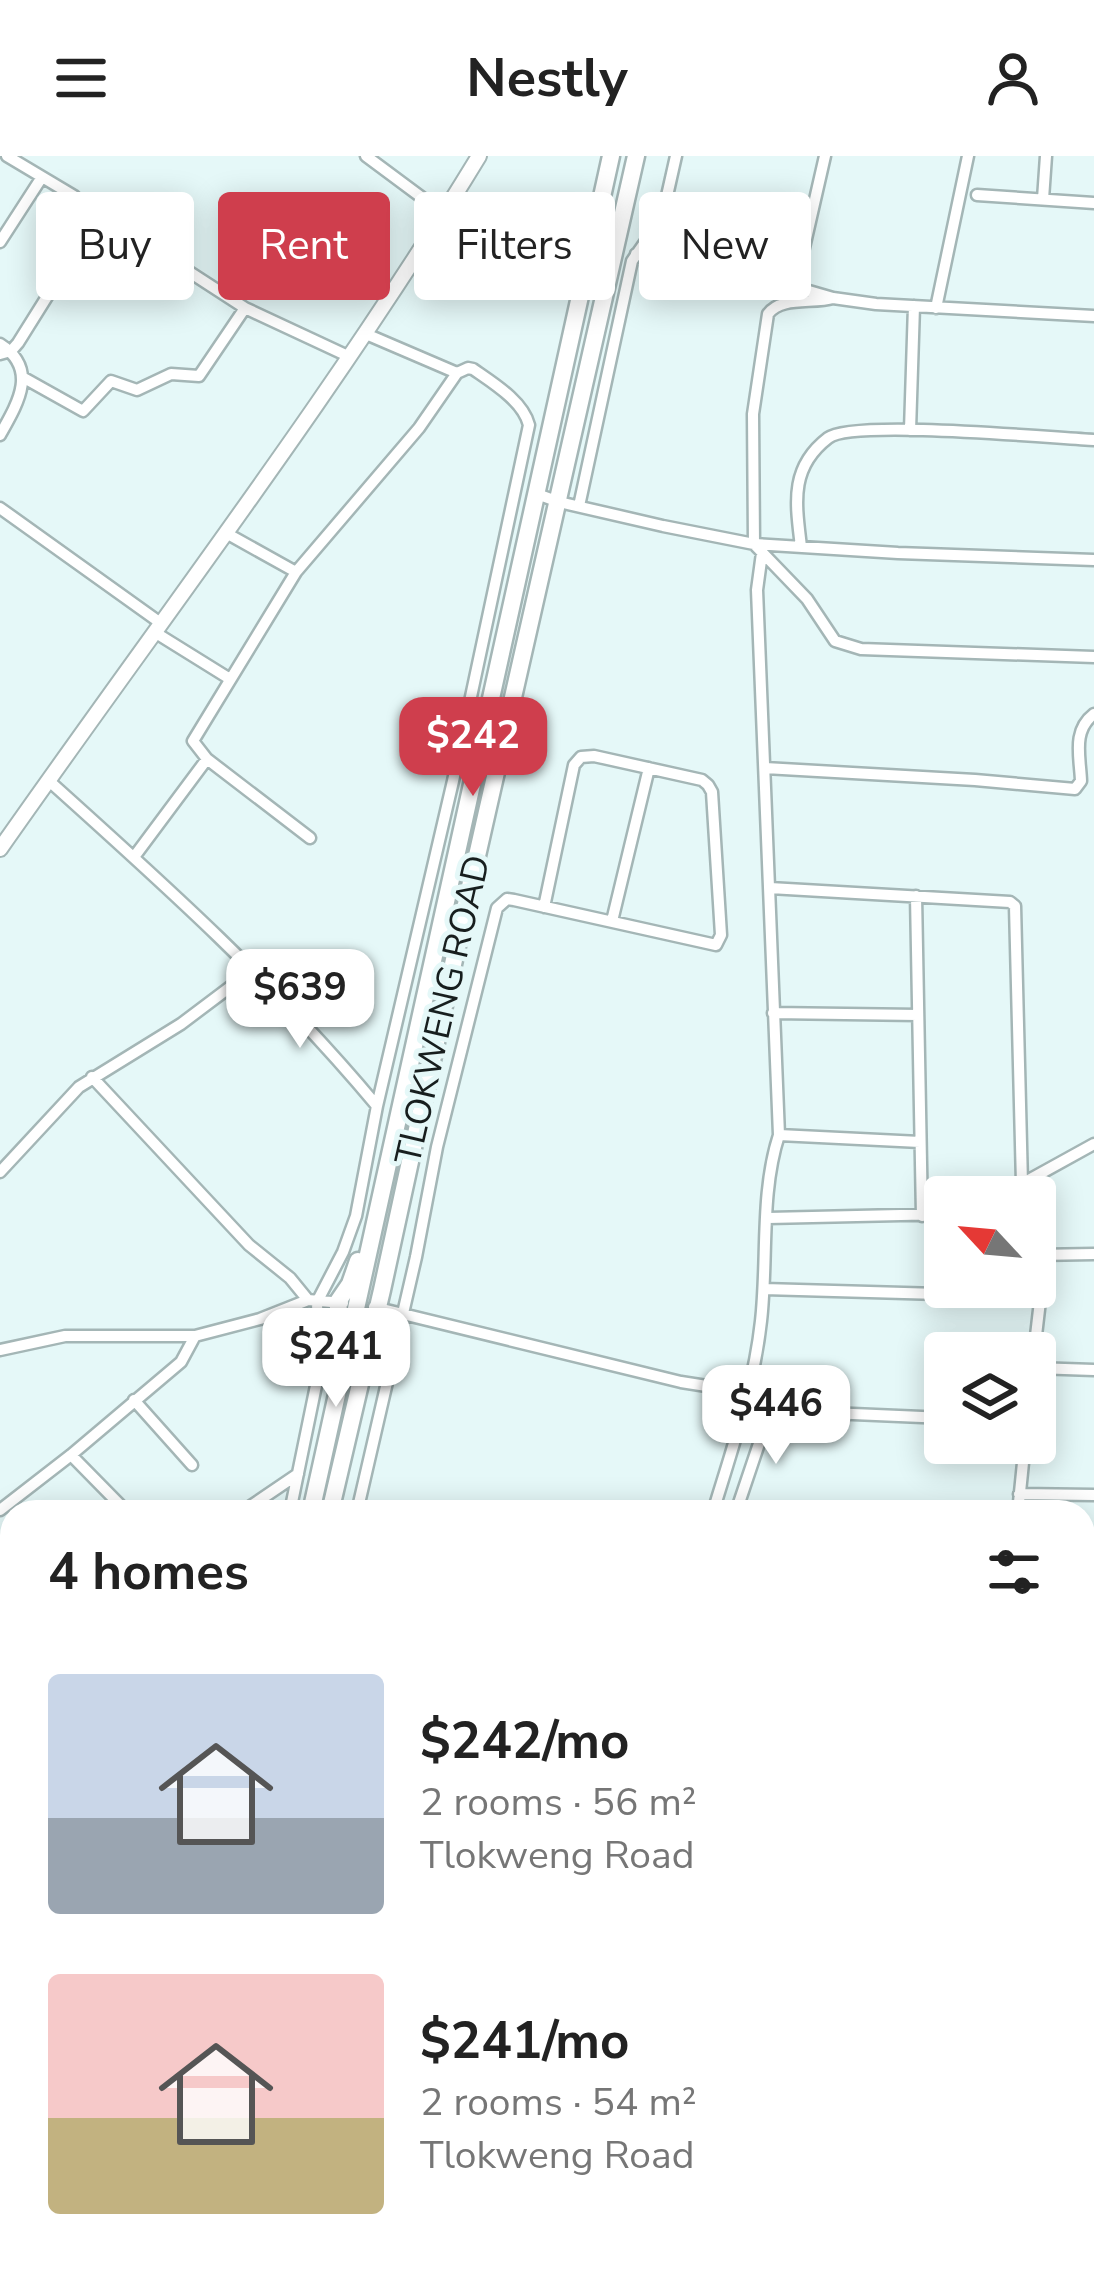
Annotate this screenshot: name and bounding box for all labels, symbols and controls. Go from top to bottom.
text: Nestly [466,41,628,115]
icon: menu [48,45,114,111]
icon: person [980,45,1046,111]
chip: Buy [36,192,194,300]
chip: Rent [218,192,390,300]
chip: Filters [414,192,615,300]
chip: New [639,192,811,300]
pin: $242 [402,697,544,799]
text: $242 [426,709,520,762]
street label: TLOKWENG ROAD [384,850,502,1170]
pin: $639 [229,949,371,1051]
text: $639 [253,961,347,1014]
north arrow [924,1176,1056,1308]
map controls [924,1176,1056,1464]
pin: $241 [265,1308,407,1410]
text: $241 [289,1320,383,1373]
button: layers [924,1332,1056,1464]
pin: $446 [705,1365,847,1467]
text: $446 [729,1377,823,1430]
text: 4 homes [48,1537,249,1607]
icon: filters [981,1539,1047,1605]
text: $242/mo [420,1706,629,1776]
icon: home [144,1722,288,1866]
text: 2 rooms · 56 m² [420,1776,697,1829]
text: Tlokweng Road [420,1829,694,1882]
text: $241/mo [420,2006,629,2076]
icon: home [144,2022,288,2166]
text: 2 rooms · 54 m² [420,2076,697,2129]
text: Tlokweng Road [420,2129,694,2182]

